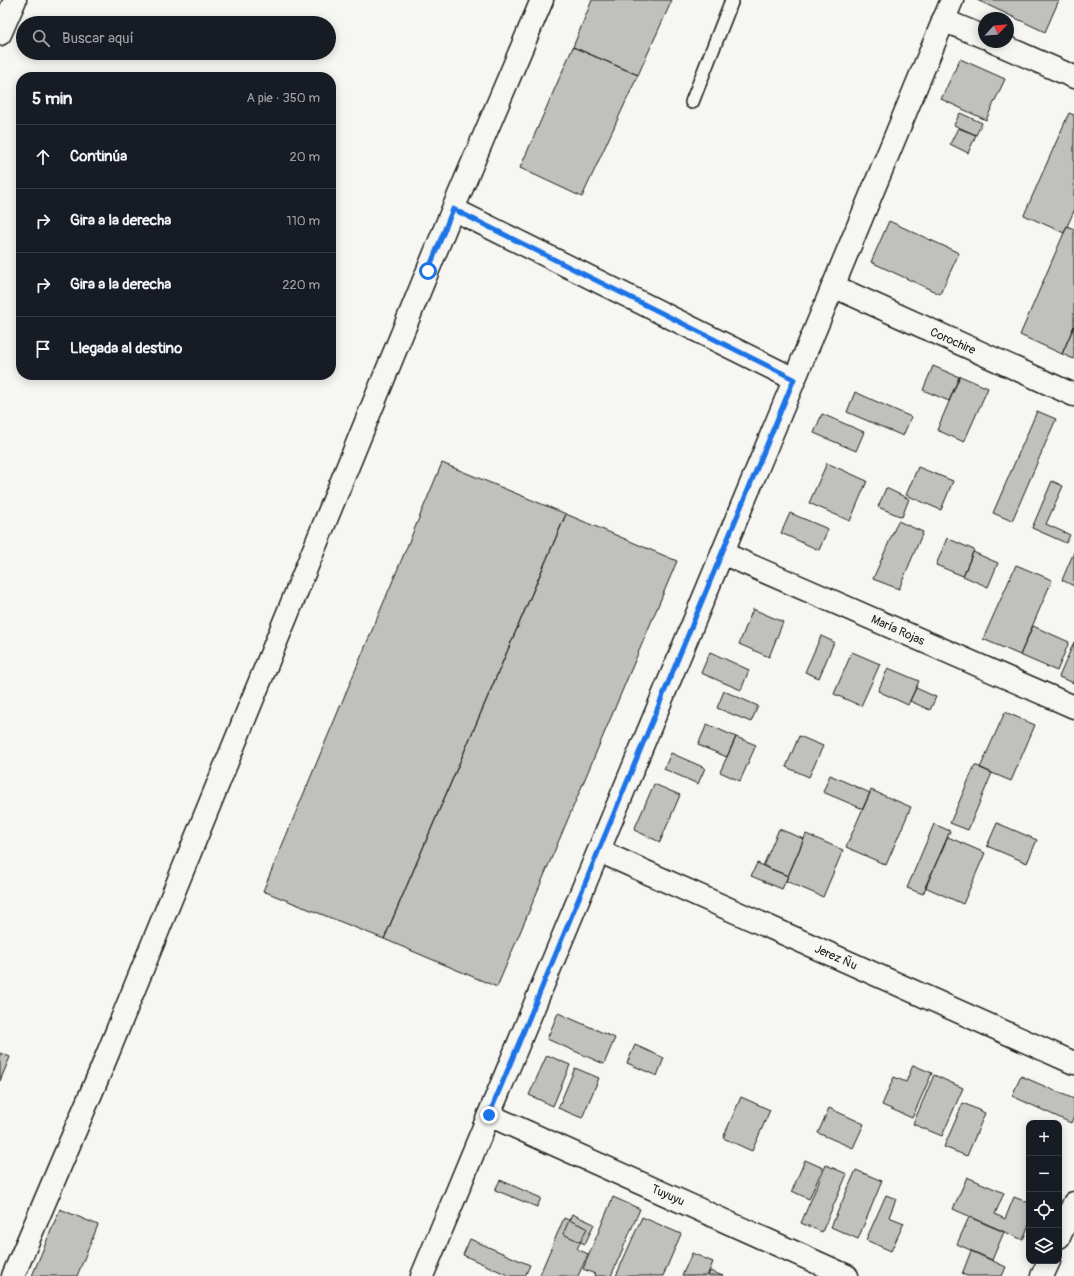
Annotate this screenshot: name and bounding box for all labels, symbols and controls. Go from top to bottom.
north arrow [978,12,1014,48]
search box [16,16,336,60]
icon: search [30,27,52,49]
text: Buscar aquí [62,29,134,48]
text: 5 min [32,88,72,109]
text: A pie · 350 m [246,90,320,106]
icon: ahead [32,146,54,168]
text: Continúa [70,147,127,166]
text: 20 m [289,149,320,165]
icon: right [32,210,54,232]
text: Gira a la derecha [70,211,171,230]
text: 110 m [287,213,320,229]
route start [419,262,437,280]
icon: right [32,274,54,296]
text: Gira a la derecha [70,275,171,294]
text: 220 m [282,277,320,293]
street label: Corochire [928,325,978,358]
icon: arrive [32,338,54,360]
text: Llegada al destino [70,339,182,358]
street label: María Rojas [869,612,928,649]
street label: Jerez Ñu [812,940,860,974]
route end [480,1106,498,1124]
map controls [1026,1120,1062,1264]
button: + [1026,1120,1062,1156]
button: − [1026,1156,1062,1192]
street label: Tuyuyu [649,1182,687,1209]
button: locate [1026,1192,1062,1228]
button: layers [1026,1228,1062,1264]

